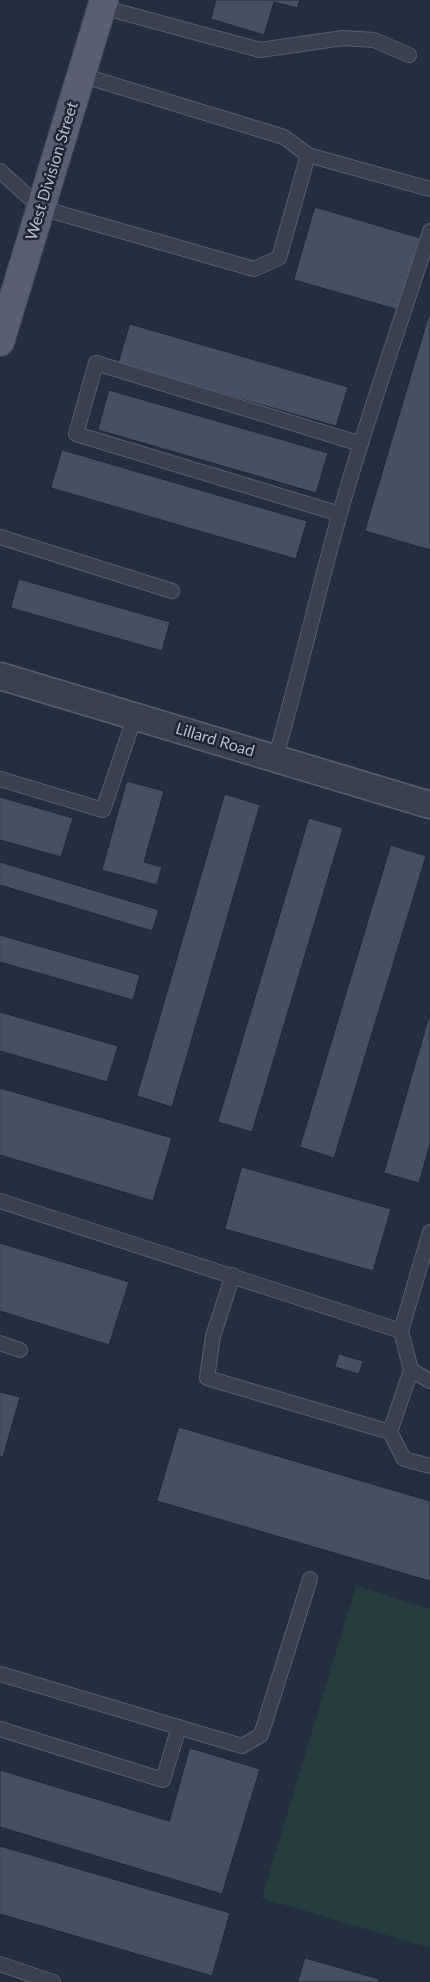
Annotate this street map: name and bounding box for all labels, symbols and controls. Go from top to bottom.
street label: West Division Street [22,99,82,243]
street label: Lillard Road [173,719,257,761]

